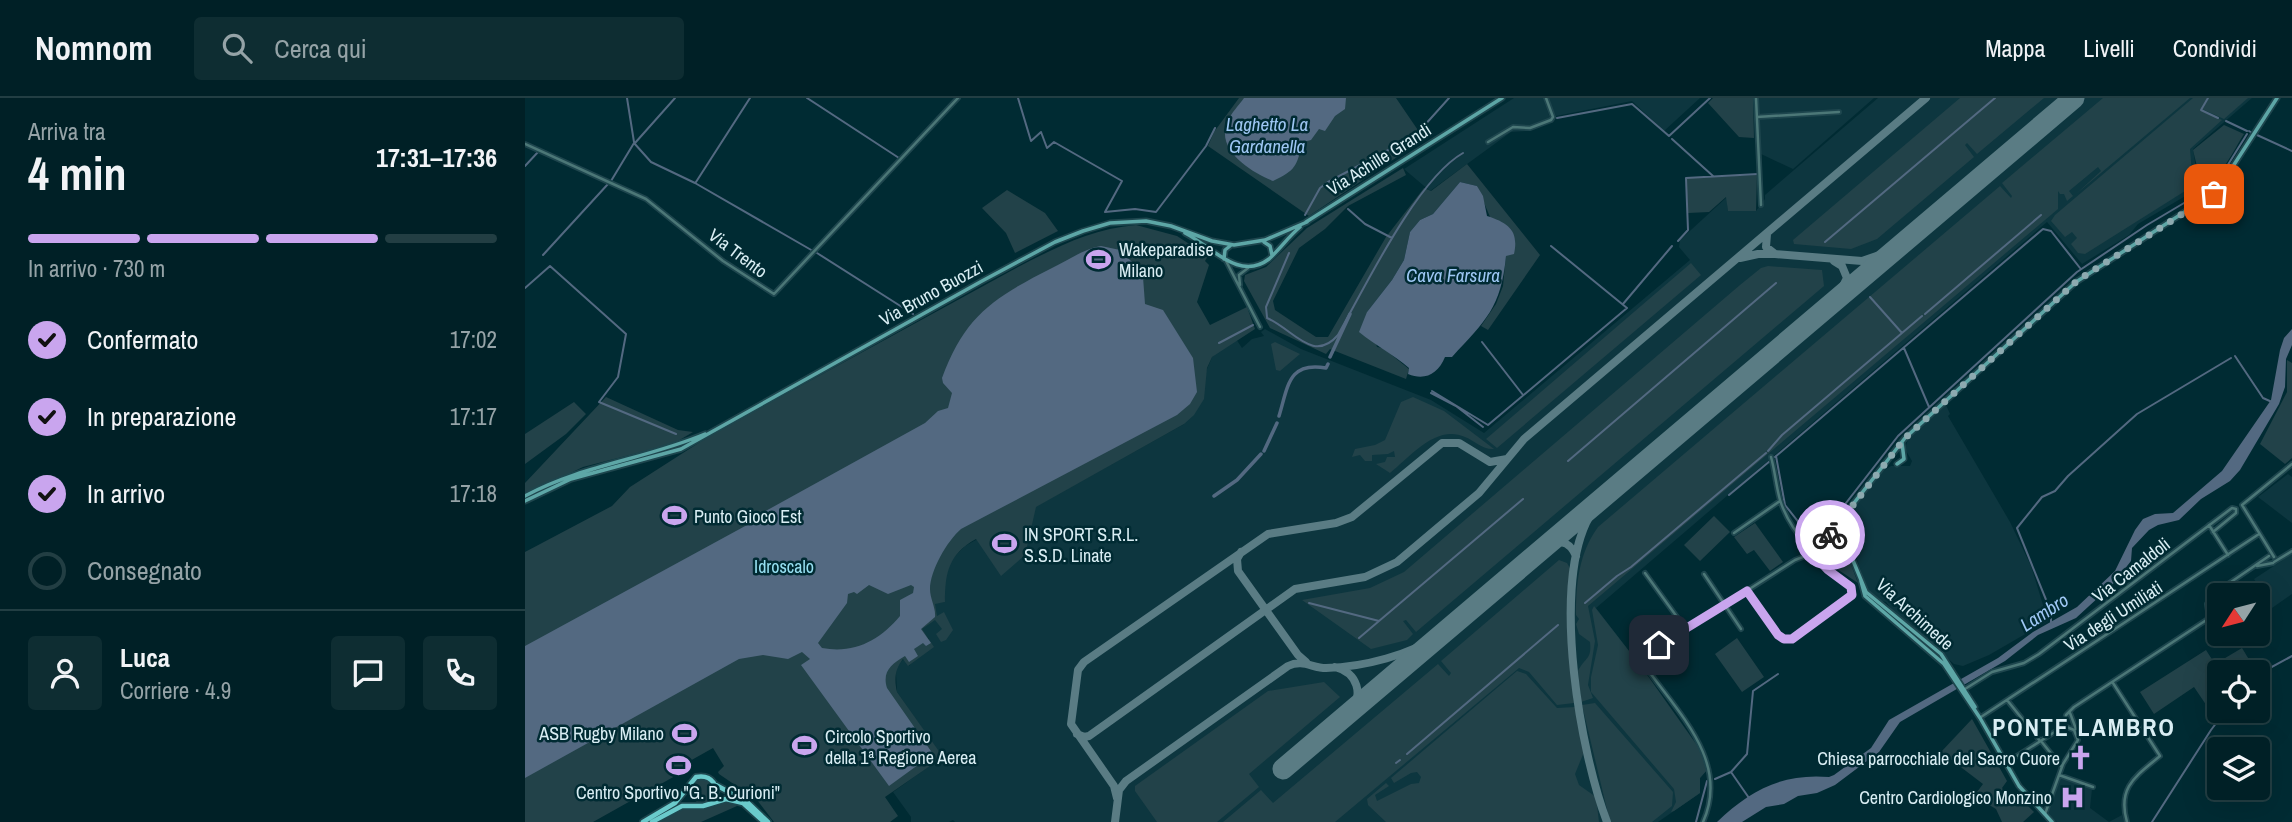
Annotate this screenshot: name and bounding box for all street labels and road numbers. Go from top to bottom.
street label: Via Achille Grandi [1322,117,1436,201]
street label: Via Trento [703,223,773,283]
street label: Via Bruno Buozzi [875,254,987,332]
street label: Via Camaldoli [2087,532,2175,608]
street label: Via Archimede [1871,572,1959,656]
street label: Via degli Umiliati [2059,575,2167,657]

